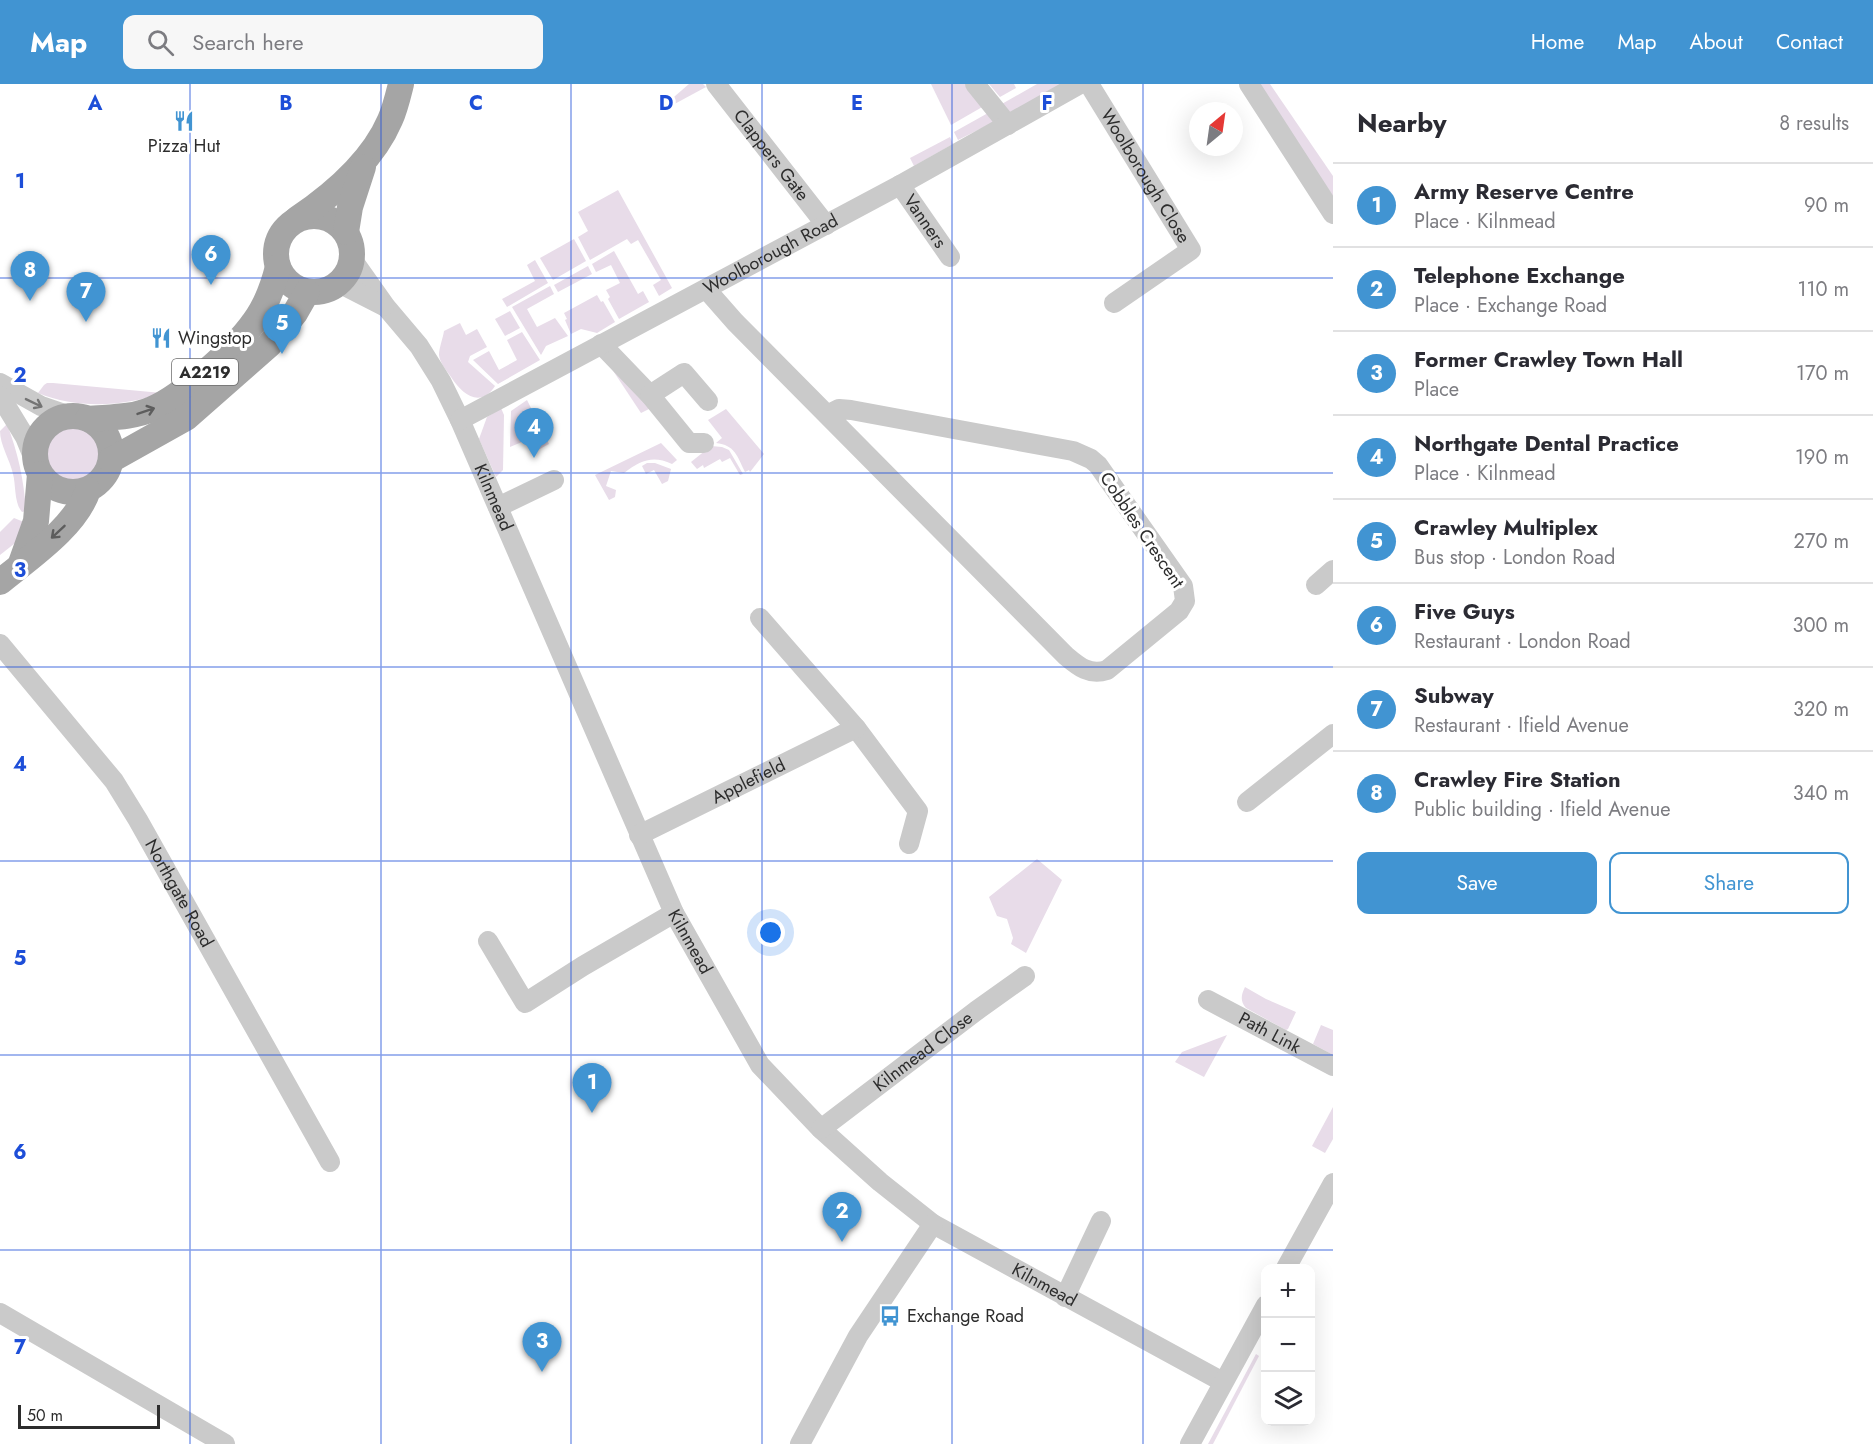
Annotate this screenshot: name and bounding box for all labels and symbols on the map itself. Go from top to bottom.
text: A [87,89,103,118]
text: B [279,89,293,118]
text: C [469,89,483,118]
text: D [659,89,673,118]
text: E [851,89,863,118]
text: F [1041,89,1053,118]
north arrow [1189,102,1243,156]
street label: Clappers Gate [727,104,815,206]
street label: Woolborough Close [1094,104,1197,248]
restaurant icon: Pizza Hut [172,109,196,133]
place label: Pizza Hut [148,133,221,159]
text: 1 [15,167,25,196]
street label: Vanners [897,189,953,253]
street label: Woolborough Road [698,207,843,301]
pin: 6 [192,236,230,285]
pin: 8 [10,252,50,301]
pin: 7 [66,272,106,322]
pin: 5 [262,304,302,354]
place label: Wingstop [178,325,252,351]
restaurant icon: Wingstop [149,326,173,350]
road number: A2219 [172,359,238,385]
text: 2 [13,361,27,390]
one-way arrow [24,397,42,409]
one-way arrow [136,405,154,416]
pin: 4 [514,408,554,458]
street label: Kilnmead [468,460,520,535]
street label: Cobbles Crescent [1093,467,1191,594]
one-way arrow [51,525,66,539]
text: 3 [14,556,26,585]
text: 4 [13,750,27,779]
street label: Applefield [707,752,790,810]
street label: Northgate Road [138,834,220,952]
street label: Kilnmead [661,904,719,979]
your location [756,918,785,947]
text: 5 [14,944,27,973]
street label: Kilnmead Close [868,1005,978,1098]
street label: Path Link [1234,1005,1306,1060]
pin: 1 [572,1064,612,1113]
text: 6 [13,1138,27,1167]
pin: 2 [822,1192,862,1242]
street label: Kilnmead [1007,1256,1082,1313]
place label: Exchange Road [907,1303,1024,1329]
bus stop icon: Exchange Road [878,1304,902,1328]
pin: 3 [522,1322,562,1372]
text: 7 [14,1333,27,1362]
scale bar [18,1402,160,1430]

